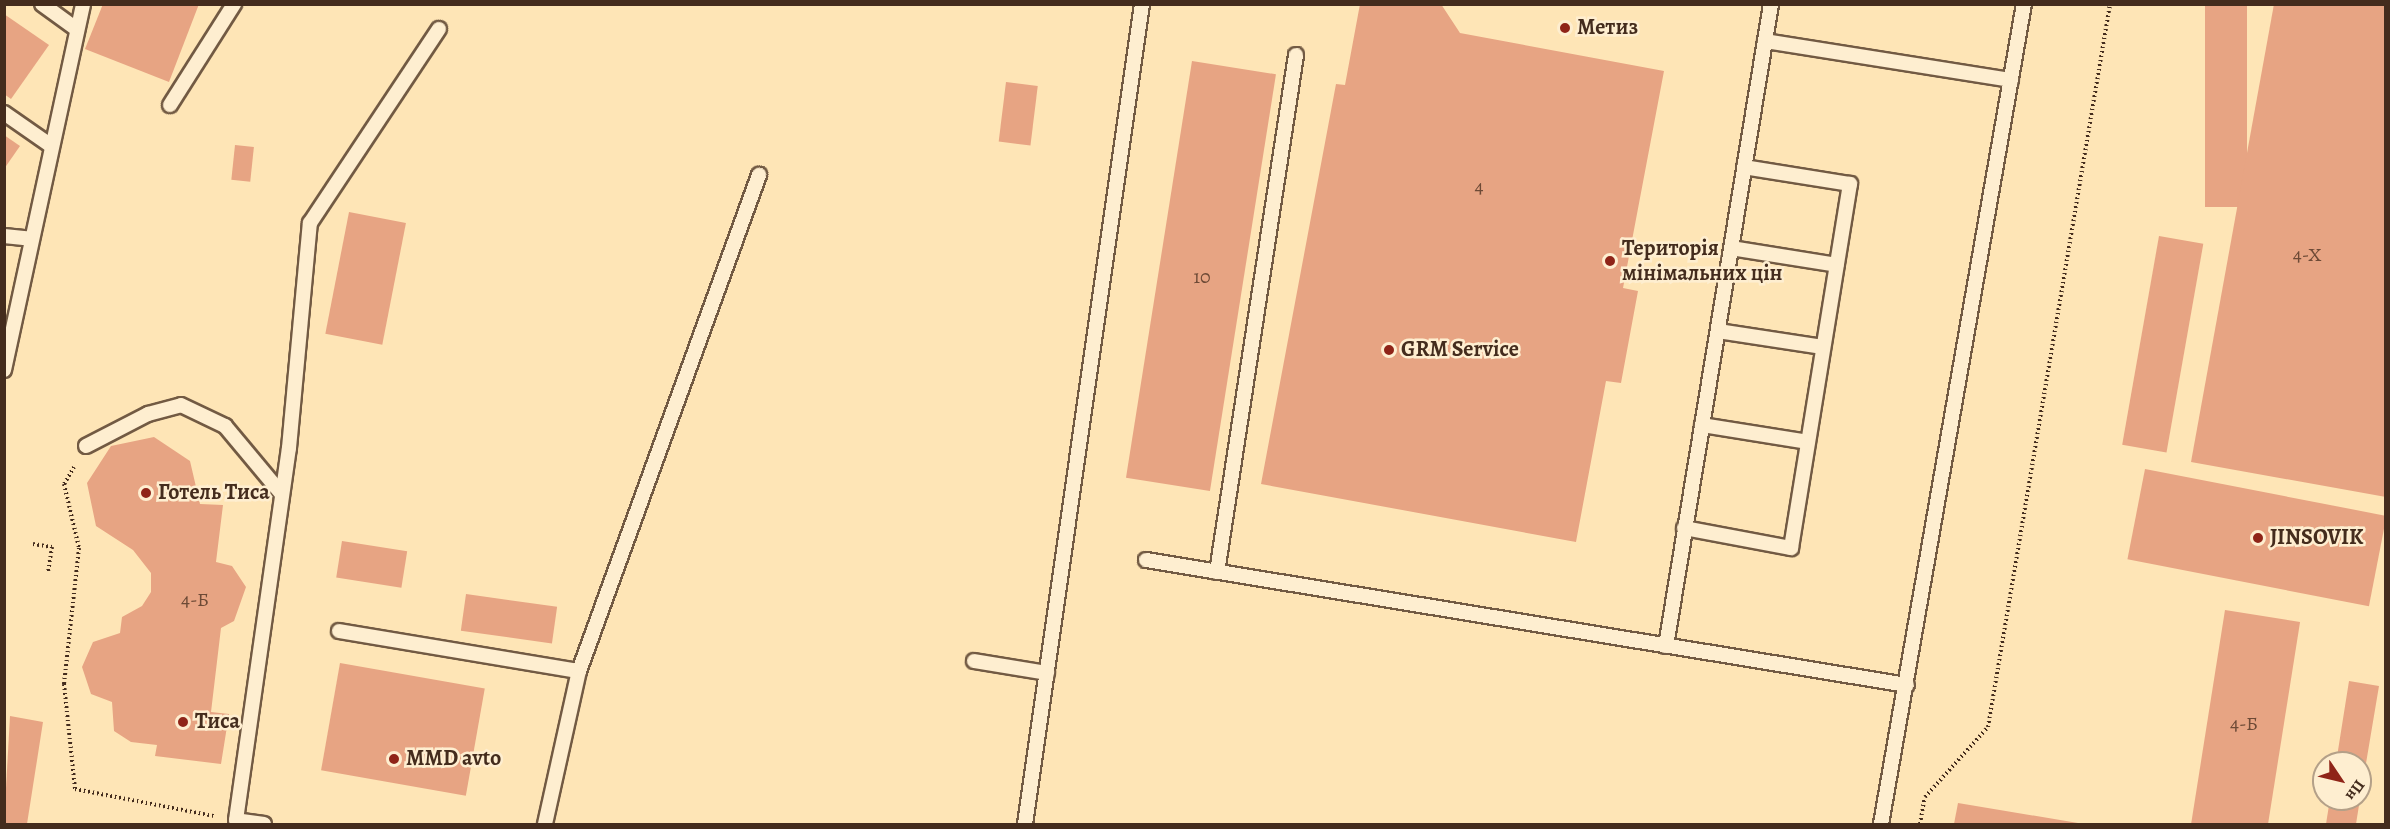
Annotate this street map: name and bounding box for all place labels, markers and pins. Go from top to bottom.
place label: Метиз [1577,15,1638,41]
marker: Метиз [1558,21,1572,35]
place label: Територія мінімальних цін [1622,235,1783,286]
marker: Територія мінімальних цін [1603,254,1617,268]
place label: GRM Service [1401,337,1519,363]
marker: GRM Service [1382,343,1396,357]
place label: Готель Тиса [158,480,270,506]
marker: Готель Тиса [139,486,153,500]
place label: JINSOVIK [2270,525,2363,551]
marker: JINSOVIK [2251,531,2265,545]
place label: Тиса [195,709,240,735]
marker: Тиса [176,715,190,729]
place label: MMD avto [406,746,501,772]
marker: MMD avto [387,752,401,766]

